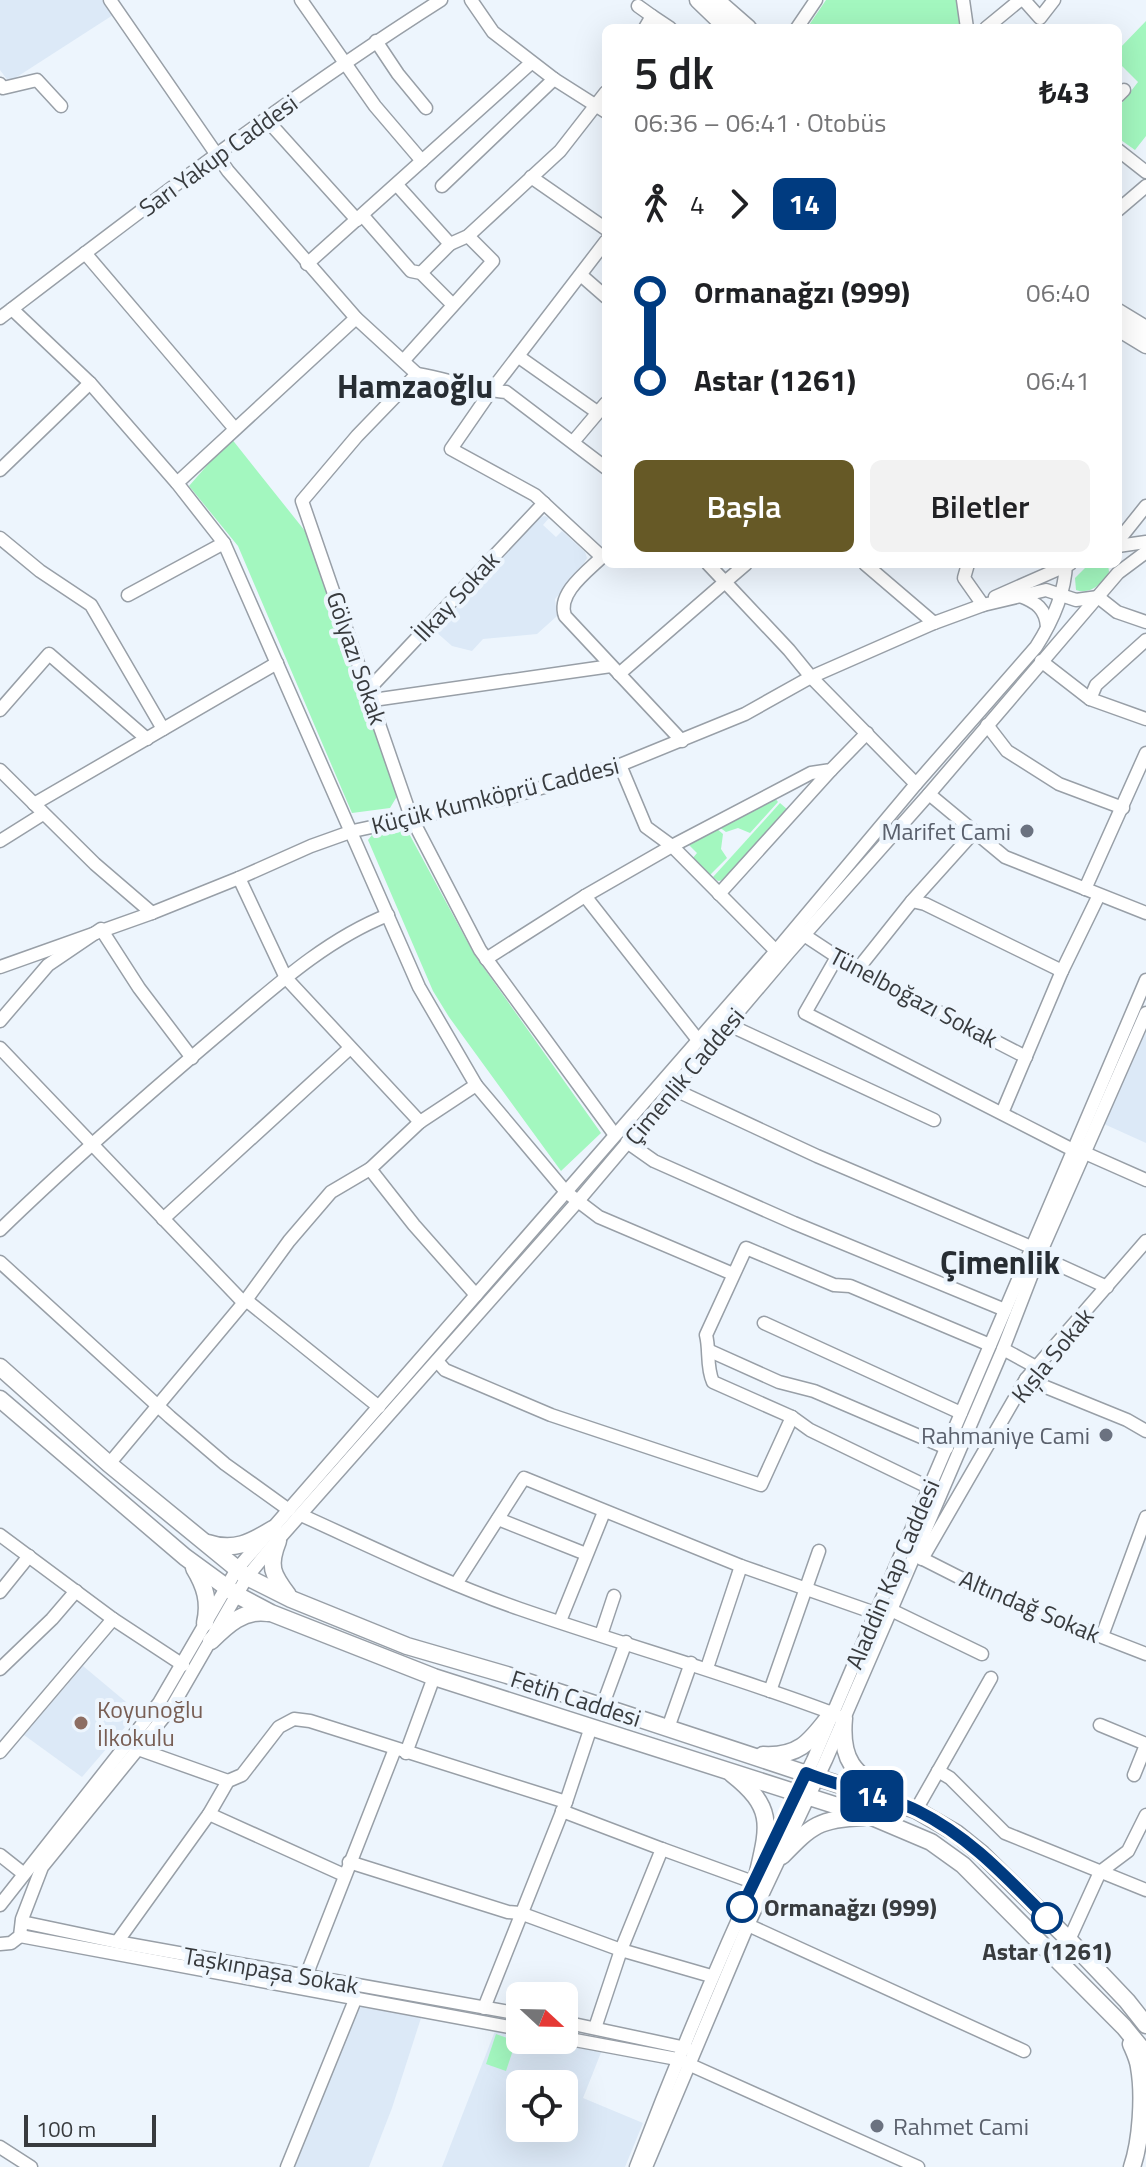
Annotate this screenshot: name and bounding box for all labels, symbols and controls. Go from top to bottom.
text: 5 dk [634,39,714,106]
text: ₺43 [1039,69,1090,115]
street label: Sarı Yakup Caddesi [131,85,305,225]
text: 06:36 – 06:41 · Otobüs [634,103,886,142]
icon: walk [634,182,678,226]
icon: forward [717,182,761,226]
text: 14 [789,182,820,225]
text: 4 [690,185,705,224]
text: Ormanağzı (999) [694,269,910,315]
text: 06:40 [1026,273,1090,312]
text: Astar (1261) [694,357,856,403]
text: 06:41 [1026,361,1090,400]
district label: Hamzaoğlu [337,362,493,410]
button: Başla [634,460,854,552]
button: Biletler [870,460,1090,552]
street label: İlkay Sokak [405,542,508,649]
street label: Gölyazı Sokak [317,587,397,730]
street label: Küçük Kumköprü Caddesi [367,747,623,843]
place label: Marifet Cami [881,813,1011,849]
marker: Marifet Cami [1018,822,1036,840]
street label: Tünelboğazı Sokak [824,938,1005,1057]
street label: Çimenlik Caddesi [616,999,752,1153]
district label: Çimenlik [940,1238,1060,1286]
street label: Kışla Sokak [1002,1299,1102,1410]
place label: Rahmaniye Cami [921,1417,1090,1453]
marker: Rahmaniye Cami [1097,1426,1115,1444]
street label: Aladdin Kap Caddesi [836,1473,948,1675]
street label: Altındağ Sokak [954,1560,1106,1652]
street label: Fetih Caddesi [506,1660,646,1736]
place label: Koyunoğlu İlkokulu [97,1691,203,1755]
marker: Koyunoğlu İlkokulu [72,1714,90,1732]
line badge: 14 [836,1770,908,1822]
text: 14 [856,1774,888,1817]
place label: Ormanağzı (999) [764,1889,937,1925]
marker: Ormanağzı (999) [727,1892,757,1922]
marker: Astar (1261) [1032,1903,1062,1933]
place label: Astar (1261) [982,1933,1112,1969]
street label: Taşkınpaşa Sokak [181,1937,362,2003]
north arrow [506,1982,578,2054]
map controls [506,1982,578,2142]
button: locate [506,2070,578,2142]
place label: Rahmet Cami [893,2108,1029,2144]
scale bar [24,2111,156,2147]
text: 100 m [36,2112,96,2146]
marker: Rahmet Cami [868,2117,886,2135]

